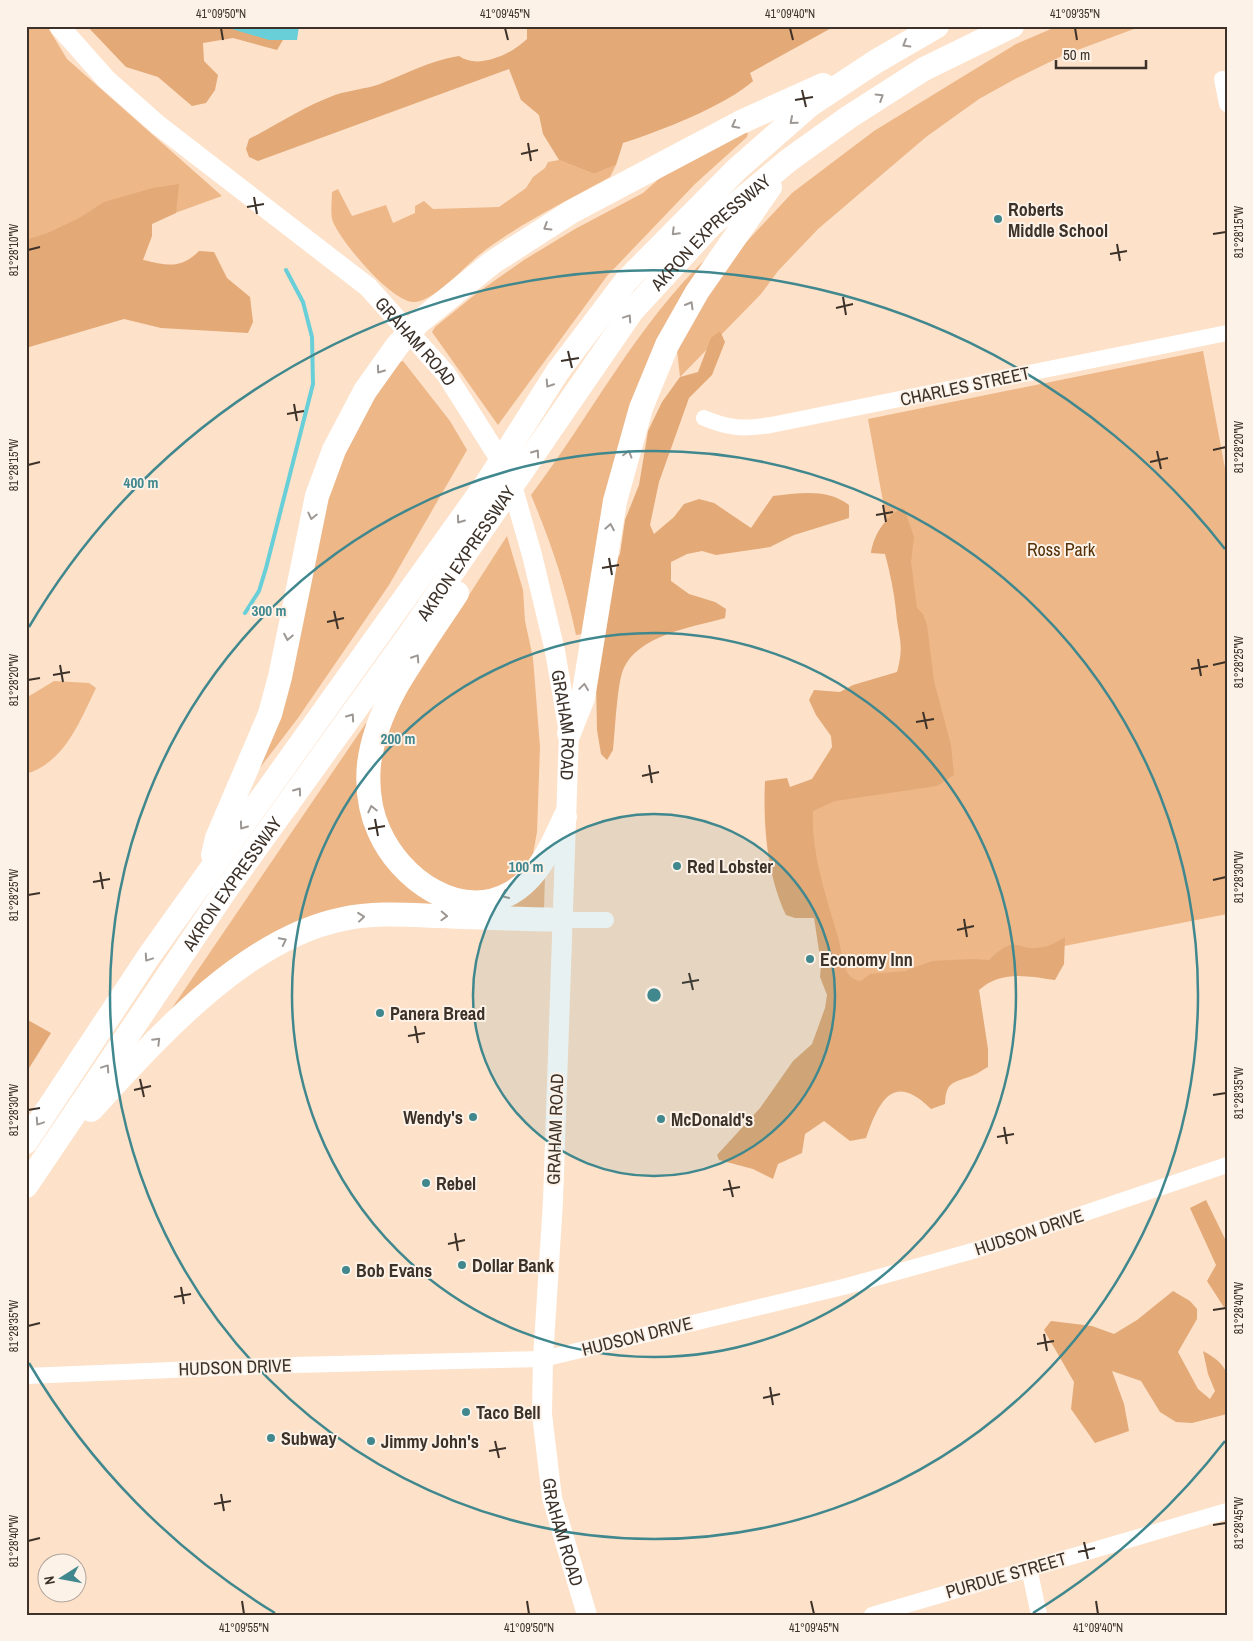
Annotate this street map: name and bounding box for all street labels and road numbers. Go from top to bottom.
street label: AKRON EXPRESSWAY [644,168,776,296]
street label: GRAHAM ROAD [370,291,463,390]
street label: CHARLES STREET [898,360,1032,412]
street label: AKRON EXPRESSWAY [410,480,521,626]
street label: GRAHAM ROAD [546,668,581,781]
street label: AKRON EXPRESSWAY [175,811,287,956]
street label: GRAHAM ROAD [541,1073,569,1185]
street label: HUDSON DRIVE [971,1203,1087,1261]
street label: HUDSON DRIVE [579,1310,695,1362]
street label: HUDSON DRIVE [178,1353,292,1381]
street label: GRAHAM ROAD [537,1476,590,1589]
street label: PURDUE STREET [943,1546,1069,1604]

